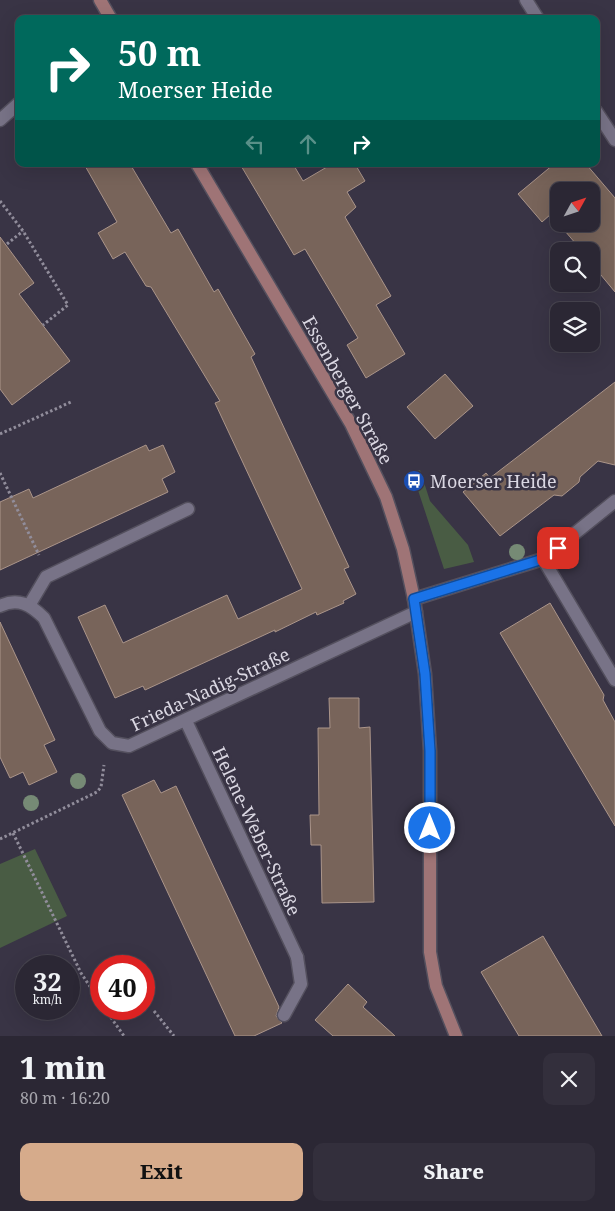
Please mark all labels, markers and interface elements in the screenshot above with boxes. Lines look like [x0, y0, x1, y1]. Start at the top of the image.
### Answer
text: 50 m [118, 29, 201, 76]
icon: right [35, 35, 100, 100]
text: Moerser Heide [118, 74, 273, 104]
icon: left [241, 130, 269, 158]
icon: ahead [294, 130, 322, 158]
icon: right [347, 130, 375, 158]
north arrow [550, 182, 600, 232]
map controls [550, 182, 600, 352]
button: search [550, 242, 600, 292]
button: layers [550, 302, 600, 352]
street label: Essenberger Straße [297, 312, 399, 468]
bus stop icon: Moerser Heide [402, 469, 426, 493]
place label: Moerser Heide [430, 469, 557, 493]
pin [537, 527, 579, 569]
icon: arrive [544, 534, 572, 562]
street label: Frieda-Nadig-Straße [127, 642, 293, 736]
street label: Helene-Weber-Straße [207, 743, 307, 919]
position arrow [403, 801, 455, 853]
speed limit sign: 40 [90, 955, 155, 1020]
text: 32 [33, 964, 62, 998]
text: km/h [33, 991, 62, 1008]
text: 1 min [20, 1047, 106, 1088]
button: close [543, 1053, 595, 1105]
text: 80 m · 16:20 [20, 1087, 110, 1109]
button: Exit [20, 1143, 303, 1201]
button: Share [313, 1143, 595, 1201]

